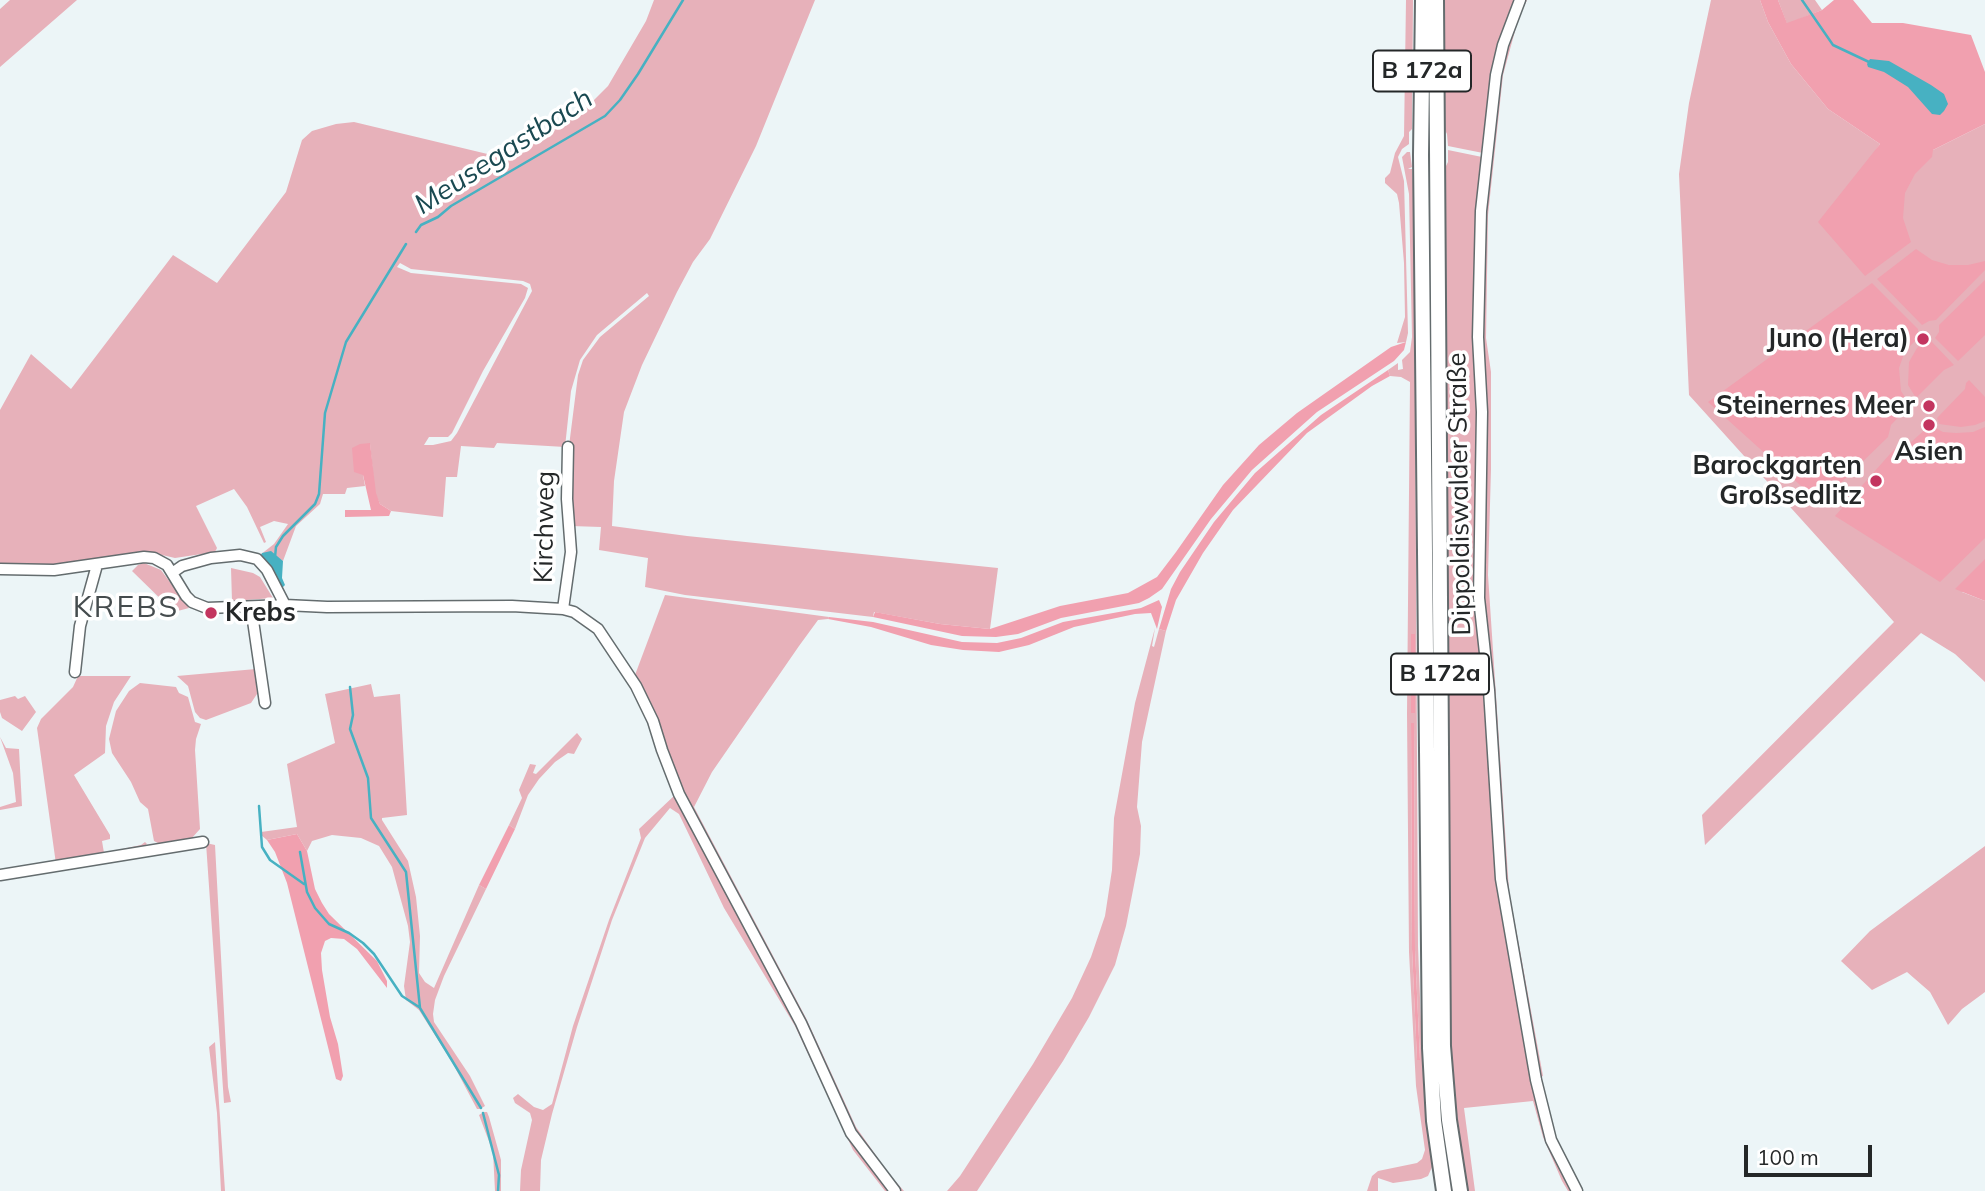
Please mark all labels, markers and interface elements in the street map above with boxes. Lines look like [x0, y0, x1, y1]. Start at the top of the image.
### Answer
road number: B 172a [1373, 50, 1471, 92]
water label: Meusegastbach [409, 82, 599, 222]
place label: Juno (Hera) [1767, 323, 1909, 355]
marker: Juno (Hera) [1915, 331, 1931, 347]
street label: Dippoldiswalder Straße [1442, 352, 1478, 636]
place label: Steinernes Meer [1716, 390, 1915, 422]
marker: Steinernes Meer [1921, 398, 1937, 414]
marker: Asien [1921, 417, 1937, 433]
place label: Asien [1894, 436, 1964, 468]
place label: Barockgarten Großsedlitz [1692, 450, 1862, 512]
street label: Kirchweg [528, 471, 562, 583]
marker: Barockgarten Großsedlitz [1868, 473, 1884, 489]
district label: KREBS [73, 590, 179, 626]
place label: Krebs [225, 597, 296, 629]
marker: Krebs [203, 605, 219, 621]
road number: B 172a [1391, 654, 1489, 694]
scale bar [1747, 1132, 1875, 1176]
text: 100 m [1757, 1144, 1819, 1170]

